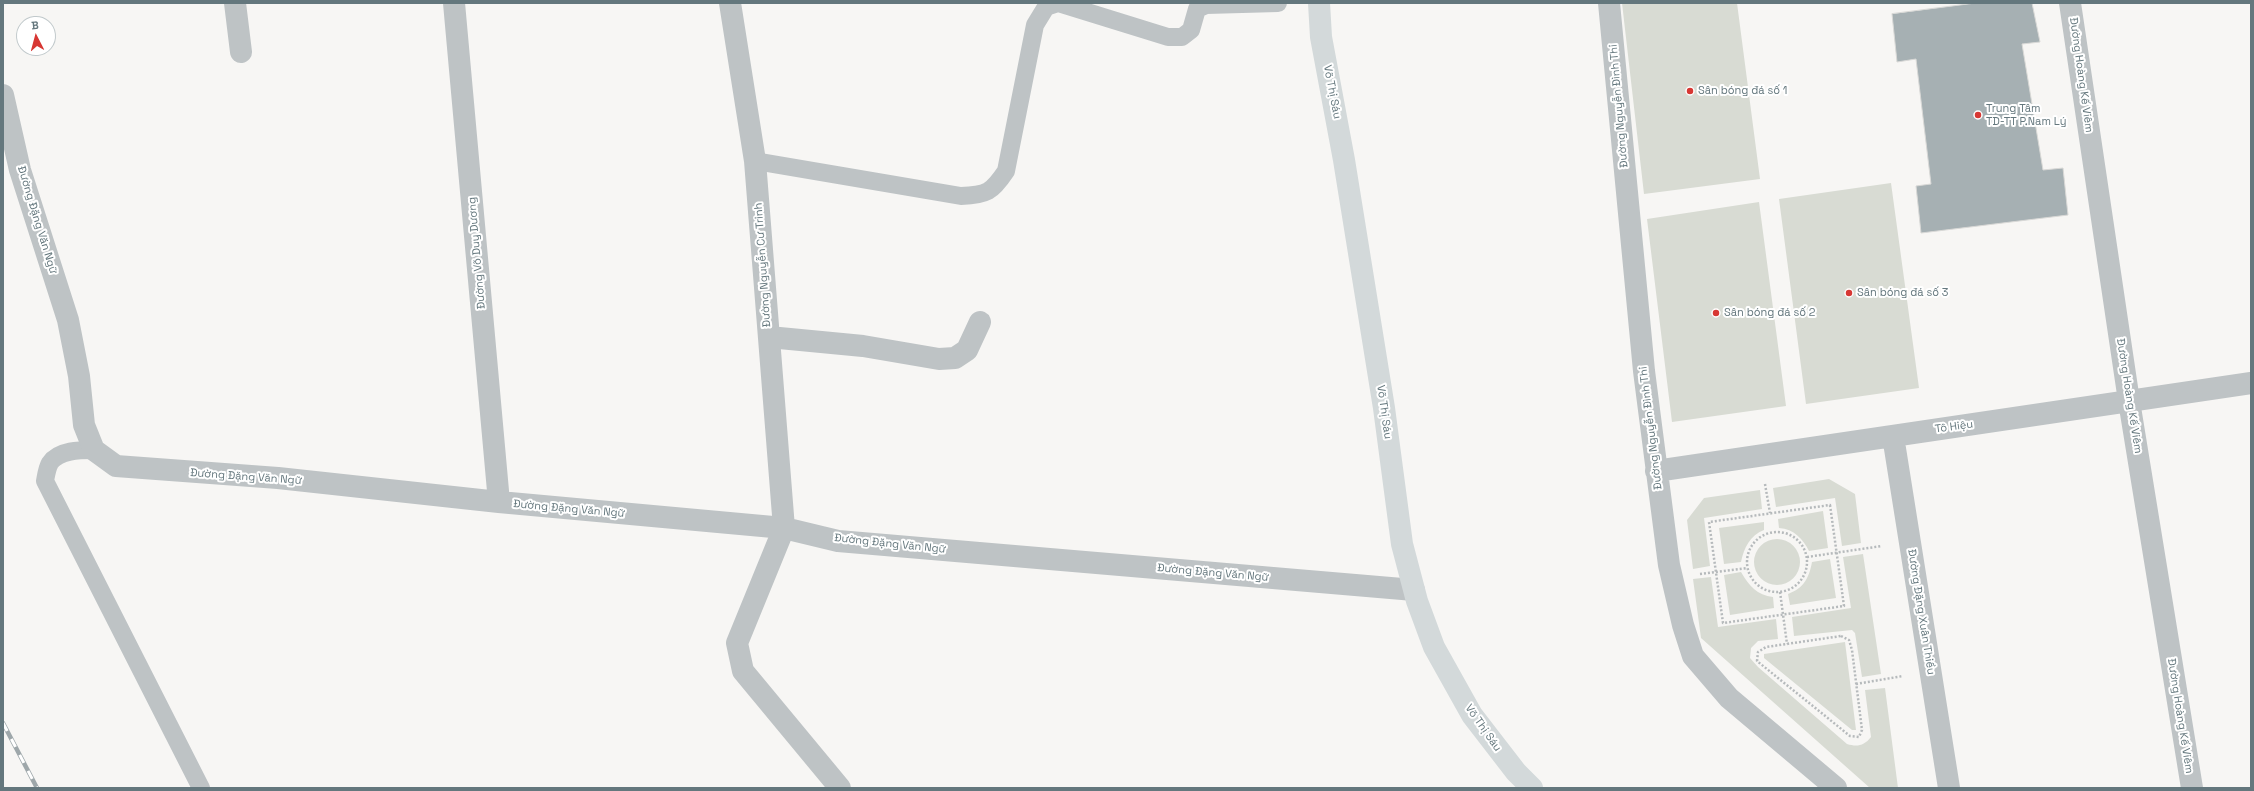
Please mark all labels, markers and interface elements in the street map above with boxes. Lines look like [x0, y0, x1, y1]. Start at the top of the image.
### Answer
north arrow [16, 16, 56, 56]
street label: Đường Hoàng Kế Viêm [2066, 17, 2096, 133]
text: B [30, 18, 39, 32]
street label: Đường Nguyễn Đình Thi [1607, 44, 1631, 168]
street label: Võ Thị Sáu [1320, 64, 1344, 120]
place label: Sân bóng đá số 1 [1698, 84, 1787, 98]
marker: Sân bóng đá số 1 [1685, 86, 1695, 96]
place label: Trung Tâm TD-TT P.Nam Lý [1986, 102, 2066, 128]
marker: Trung Tâm TD-TT P.Nam Lý [1973, 110, 1983, 120]
street label: Đường Đặng Văn Ngữ [14, 164, 60, 276]
street label: Đường Võ Duy Dương [466, 196, 488, 310]
street label: Đường Nguyễn Cư Trinh [752, 202, 774, 328]
place label: Sân bóng đá số 3 [1857, 286, 1948, 300]
marker: Sân bóng đá số 3 [1844, 288, 1854, 298]
place label: Sân bóng đá số 2 [1724, 306, 1815, 320]
marker: Sân bóng đá số 2 [1711, 308, 1721, 318]
street label: Đường Hoàng Kế Viêm [2113, 338, 2145, 454]
street label: Đường Nguyễn Đình Thi [1637, 366, 1665, 490]
street label: Võ Thị Sáu [1374, 384, 1394, 440]
street label: Tô Hiệu [1934, 418, 1974, 436]
street label: Đường Đặng Văn Ngữ [190, 467, 302, 487]
street label: Đường Đặng Văn Ngữ [513, 498, 625, 520]
street label: Đường Đặng Văn Ngữ [834, 532, 946, 556]
street label: Đường Đặng Xuân Thiều [1905, 548, 1937, 676]
street label: Đường Đặng Văn Ngữ [1157, 562, 1269, 584]
street label: Đường Hoàng Kế Viêm [2164, 658, 2196, 774]
street label: Võ Thị Sáu [1462, 702, 1504, 754]

